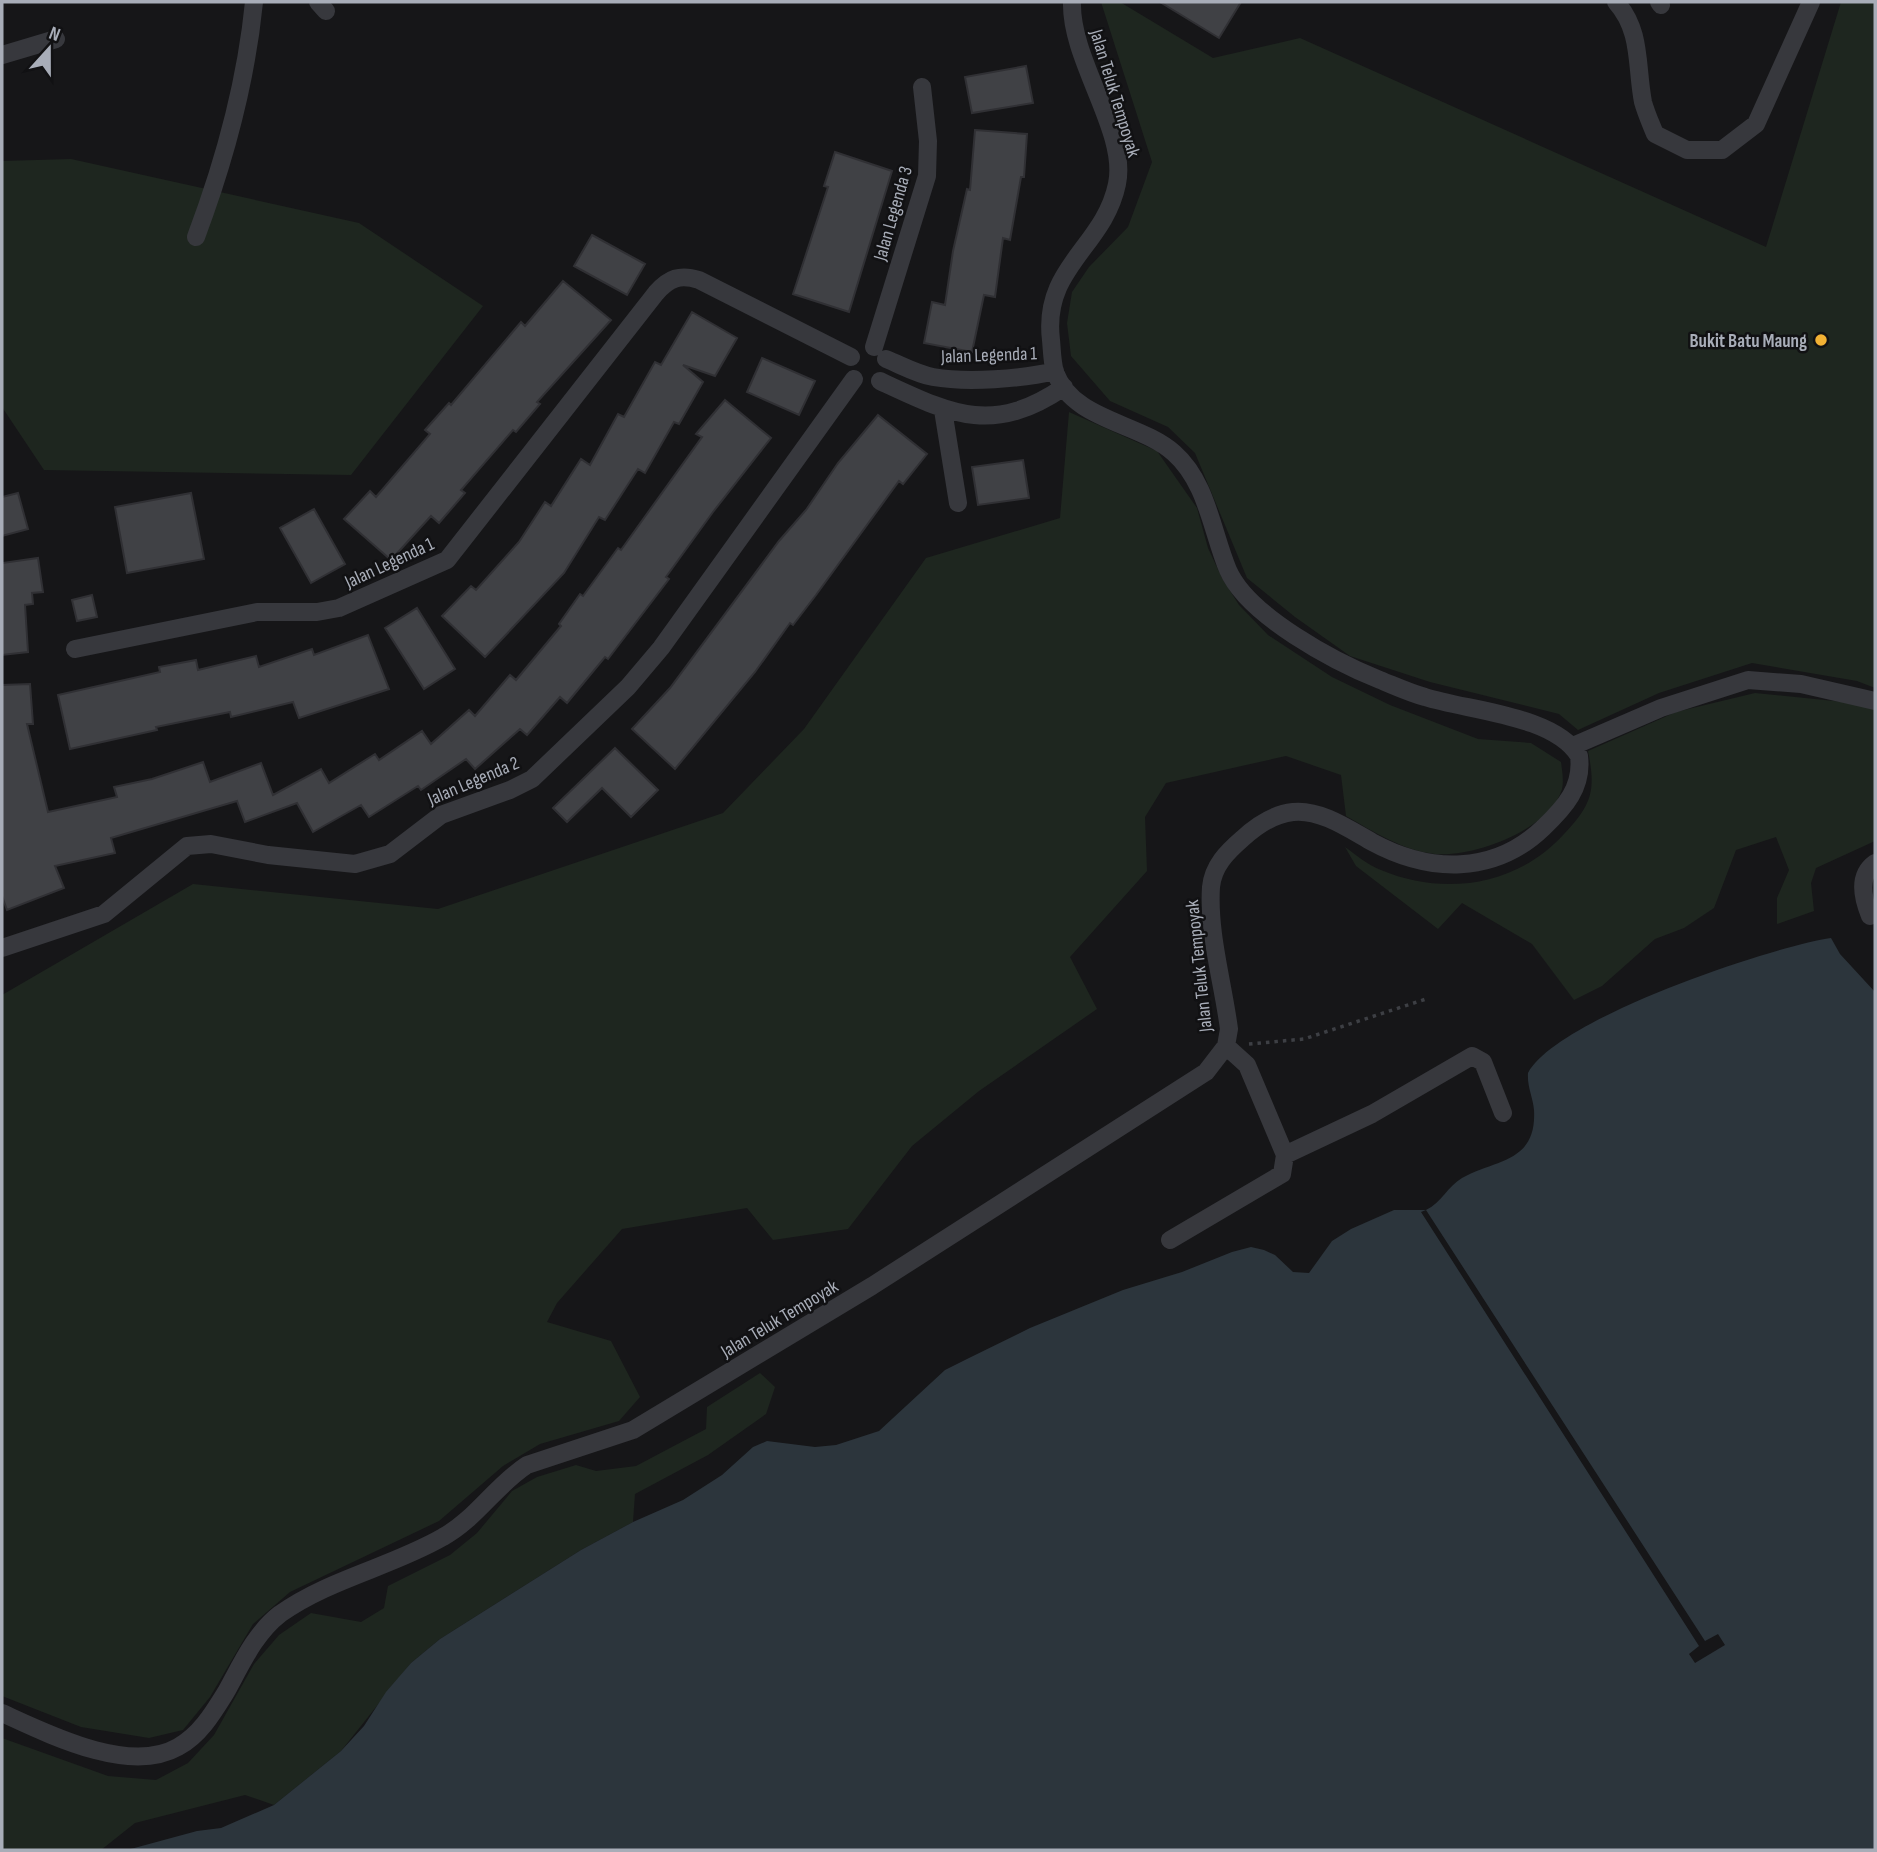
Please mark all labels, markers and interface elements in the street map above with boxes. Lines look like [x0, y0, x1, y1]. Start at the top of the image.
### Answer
north arrow [14, 14, 84, 84]
text: N [46, 22, 63, 47]
street label: Jalan Teluk Tempoyak [1084, 26, 1145, 161]
street label: Jalan Legenda 3 [869, 164, 918, 264]
place label: Bukit Batu Maung [1690, 330, 1807, 353]
marker: Bukit Batu Maung [1813, 332, 1829, 348]
street label: Jalan Legenda 1 [940, 342, 1038, 369]
street label: Jalan Legenda 1 [340, 533, 438, 594]
street label: Jalan Legenda 2 [424, 752, 523, 811]
street label: Jalan Teluk Tempoyak [1181, 898, 1218, 1034]
street label: Jalan Teluk Tempoyak [716, 1275, 843, 1364]

